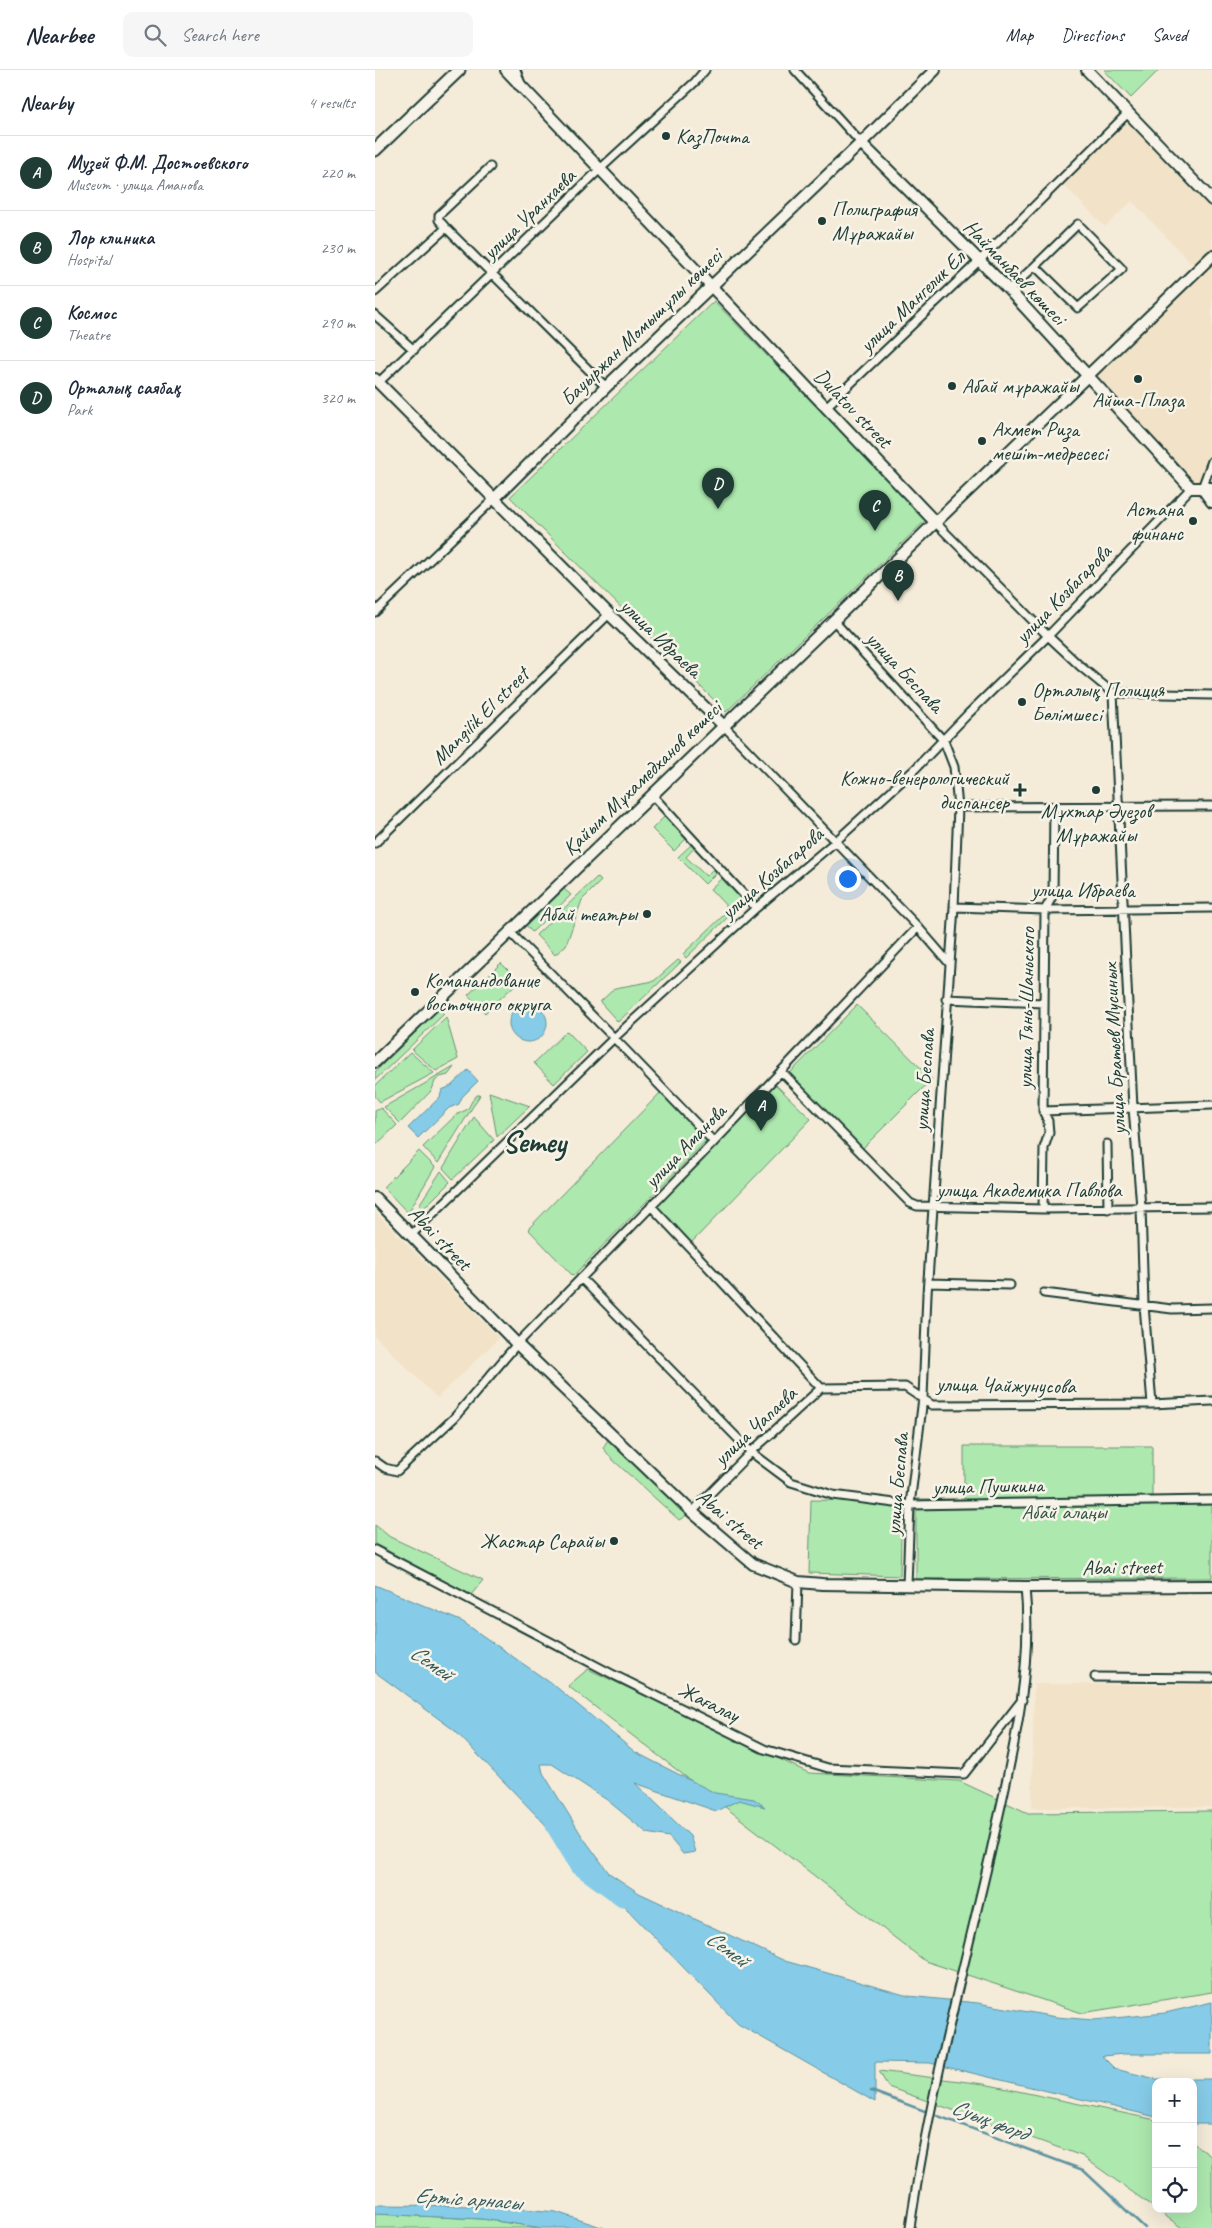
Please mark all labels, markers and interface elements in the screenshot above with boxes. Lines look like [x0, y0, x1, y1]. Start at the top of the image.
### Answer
search box [123, 12, 473, 57]
text: Nearbee [25, 20, 93, 50]
icon: search [141, 21, 169, 49]
text: Search here [181, 23, 259, 47]
text: Map [1006, 24, 1033, 46]
text: Directions [1061, 24, 1124, 46]
text: Saved [1152, 24, 1187, 46]
text: Nearby [20, 90, 73, 116]
text: 4 results [308, 93, 355, 113]
place label: КазПочта [676, 123, 751, 150]
marker: КазПочта [660, 130, 672, 142]
text: Музей Ф.М. Достоевского [67, 151, 247, 175]
street label: улица Уранхаева [476, 162, 582, 266]
text: A [32, 163, 40, 183]
text: 220 m [321, 163, 355, 183]
text: Museum · улица Аманова [67, 175, 203, 195]
place label: Полиграфия Мұражайы [832, 196, 918, 246]
street label: Найманбаев көшесі [958, 214, 1074, 332]
marker: Полиграфия Мұражайы [816, 215, 828, 227]
text: Лор клиника [67, 226, 154, 250]
text: B [32, 238, 40, 258]
text: 230 m [321, 238, 355, 258]
street label: Бауыржан Момышұлы көшесі [554, 241, 730, 411]
street label: улица Мангелик Ел [852, 243, 971, 359]
text: Hospital [67, 250, 111, 270]
text: Космос [67, 301, 117, 325]
text: C [32, 313, 40, 333]
text: 290 m [321, 313, 355, 333]
text: Theatre [67, 325, 110, 345]
street label: Dulatov street [809, 363, 899, 455]
place label: Абай мұражайы [962, 373, 1080, 399]
marker: Айша-Плаза [1132, 373, 1144, 385]
text: Орталық саябақ [67, 376, 181, 400]
marker: Абай мұражайы [946, 380, 958, 392]
place label: Айша-Плаза [1092, 387, 1185, 413]
text: D [31, 388, 41, 408]
text: 320 m [321, 388, 355, 408]
text: Park [67, 400, 92, 420]
place label: Ахмет Риза мешіт-медресесі [992, 416, 1110, 466]
marker: Ахмет Риза мешіт-медресесі [976, 435, 988, 447]
pin: D [702, 468, 734, 509]
pin: C [859, 490, 891, 531]
place label: Астана финанс [1126, 496, 1185, 546]
marker: Астана финанс [1187, 515, 1199, 527]
street label: улица Козбагарова [1008, 538, 1118, 650]
pin: B [882, 560, 914, 601]
street label: улица Ибраева [613, 591, 709, 685]
street label: улица Беспава [859, 624, 951, 720]
street label: Mangilik El street [426, 660, 536, 770]
place label: Орталық Полиция Бөлімшесі [1032, 677, 1165, 727]
street label: Қайым Мұхамедханов көшесі [557, 693, 729, 861]
marker: Орталық Полиция Бөлімшесі [1016, 696, 1028, 708]
place label: Кожно-венерологический диспансер [840, 765, 1011, 815]
marker: Кожно-венерологический диспансер [1013, 783, 1027, 797]
marker: Мұхтар Әуезов Мұражайы [1090, 784, 1102, 796]
place label: Мұхтар Әуезов Мұражайы [1041, 798, 1155, 848]
street label: улица Козбагарова [714, 820, 830, 926]
your location [835, 866, 861, 892]
street label: улица Ибраева [1029, 877, 1137, 903]
place label: Абай театры [539, 901, 639, 927]
marker: Абай театры [641, 908, 653, 920]
street label: улица Тянь-Шаньского [1012, 925, 1040, 1091]
street label: улица Братьев Мусиных [1096, 961, 1132, 1138]
place label: Команандование восточного округа [425, 967, 552, 1017]
marker: Команандование восточного округа [409, 986, 421, 998]
street label: улица Беспава [907, 1026, 941, 1134]
pin: A [745, 1090, 777, 1131]
street label: улица Аманова [637, 1097, 733, 1195]
district label: Semey [502, 1122, 568, 1162]
street label: улица Академика Павлова [935, 1177, 1123, 1203]
street label: Abai street [403, 1200, 479, 1277]
street label: улица Чайжунусова [934, 1371, 1078, 1399]
street label: улица Чапаева [707, 1380, 803, 1472]
street label: улица Беспава [879, 1430, 915, 1538]
street label: улица Пушкина [930, 1472, 1046, 1500]
street label: Abai street [691, 1483, 771, 1556]
park label: Абай алаңы [1021, 1499, 1108, 1525]
place label: Жастар Сарайы [480, 1528, 606, 1554]
marker: Жастар Сарайы [608, 1535, 620, 1547]
street label: Abai street [1082, 1553, 1164, 1581]
water label: Семей [405, 1638, 462, 1690]
street label: Жағалау [674, 1676, 745, 1729]
water label: Семей [701, 1924, 758, 1976]
map controls [1152, 2078, 1197, 2213]
button: + [1152, 2078, 1197, 2123]
water label: Суық форд [948, 2093, 1036, 2149]
button: − [1152, 2123, 1197, 2168]
button: locate [1152, 2168, 1197, 2213]
water label: Ертіс арнасы [414, 2181, 525, 2217]

